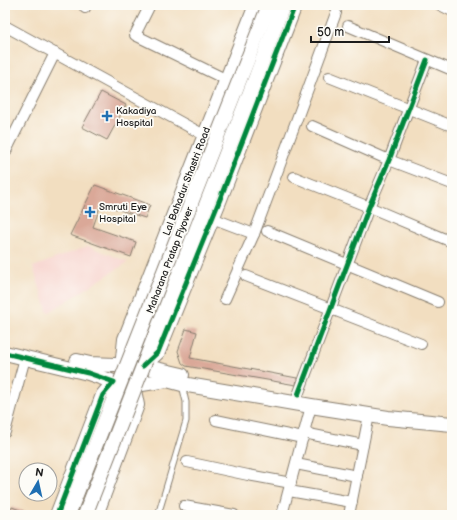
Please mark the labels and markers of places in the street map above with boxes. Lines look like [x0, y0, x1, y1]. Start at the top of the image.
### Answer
place label: Kakadiya Hospital [116, 105, 157, 129]
marker: Kakadiya Hospital [101, 110, 113, 122]
place label: Smruti Eye Hospital [99, 201, 147, 225]
marker: Smruti Eye Hospital [84, 206, 96, 218]

